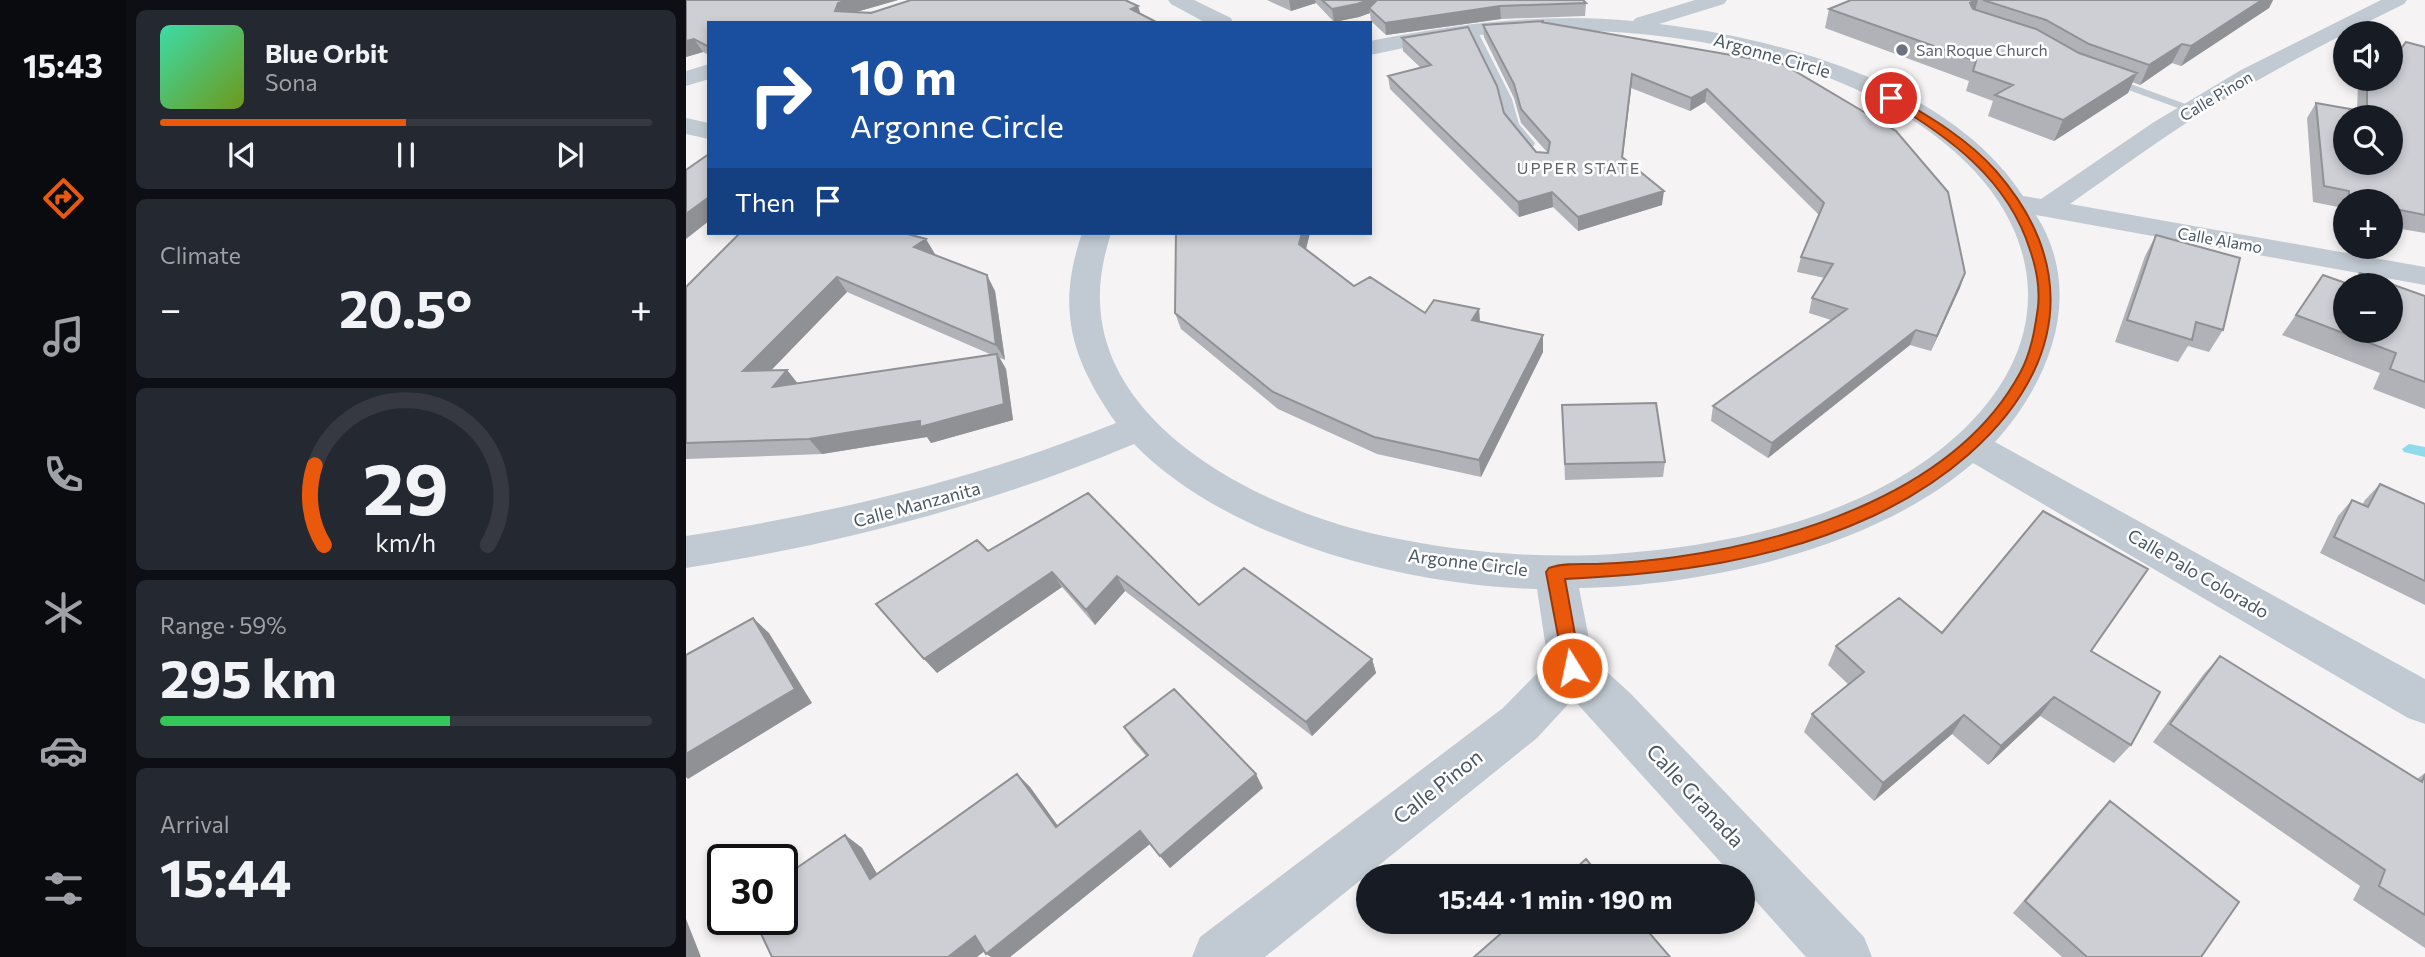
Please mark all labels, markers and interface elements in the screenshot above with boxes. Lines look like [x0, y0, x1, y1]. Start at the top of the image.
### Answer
map controls [2333, 21, 2403, 343]
button: sound [2333, 21, 2403, 91]
street label: Argonne Circle [1711, 28, 1833, 82]
text: Blue Orbit [265, 37, 388, 68]
place label: San Roque Church [1916, 40, 2048, 59]
marker: San Roque Church [1894, 42, 1910, 58]
text: 15:43 [23, 45, 103, 85]
text: 10 m [850, 45, 957, 105]
icon: right [735, 49, 826, 140]
street label: Calle Pinon [2176, 67, 2255, 125]
text: Sona [265, 68, 317, 96]
pin [1861, 68, 1921, 128]
icon: arrive [1872, 79, 1910, 117]
text: Argonne Circle [850, 105, 1064, 145]
button: search [2333, 105, 2403, 175]
icon: previous [223, 136, 261, 174]
icon: pause [387, 136, 425, 174]
icon: next [551, 136, 589, 174]
district label: UPPER STATE [1517, 158, 1641, 177]
icon: directions [39, 174, 88, 223]
icon: arrive [809, 182, 847, 220]
text: Then [735, 186, 795, 217]
button: + [2333, 189, 2403, 259]
street label: Calle Alamo [2176, 223, 2264, 256]
text: Climate [160, 241, 241, 269]
button: − [2333, 273, 2403, 343]
text: 20.5° [339, 275, 472, 339]
text: − [160, 284, 182, 331]
text: + [630, 284, 652, 331]
icon: music [39, 312, 88, 361]
text: 29 [363, 441, 449, 530]
icon: phone [39, 450, 88, 499]
street label: Calle Manzanita [851, 476, 983, 532]
street label: Calle Palo Colorado [2124, 524, 2273, 622]
text: km/h [376, 526, 436, 556]
street label: Argonne Circle [1407, 544, 1529, 580]
icon: climate [39, 588, 88, 637]
text: Range · 59% [160, 611, 287, 639]
position arrow [1535, 631, 1609, 705]
text: 295 km [160, 645, 337, 709]
icon: car [39, 726, 88, 775]
street label: Calle Granada [1642, 738, 1750, 852]
street label: Calle Pinon [1387, 743, 1487, 828]
text: Arrival [160, 810, 230, 838]
text: 15:44 [160, 844, 291, 908]
speed limit sign: 30 [707, 844, 798, 935]
icon: filters [39, 864, 88, 913]
text: 15:44 · 1 min · 190 m [1439, 883, 1672, 914]

